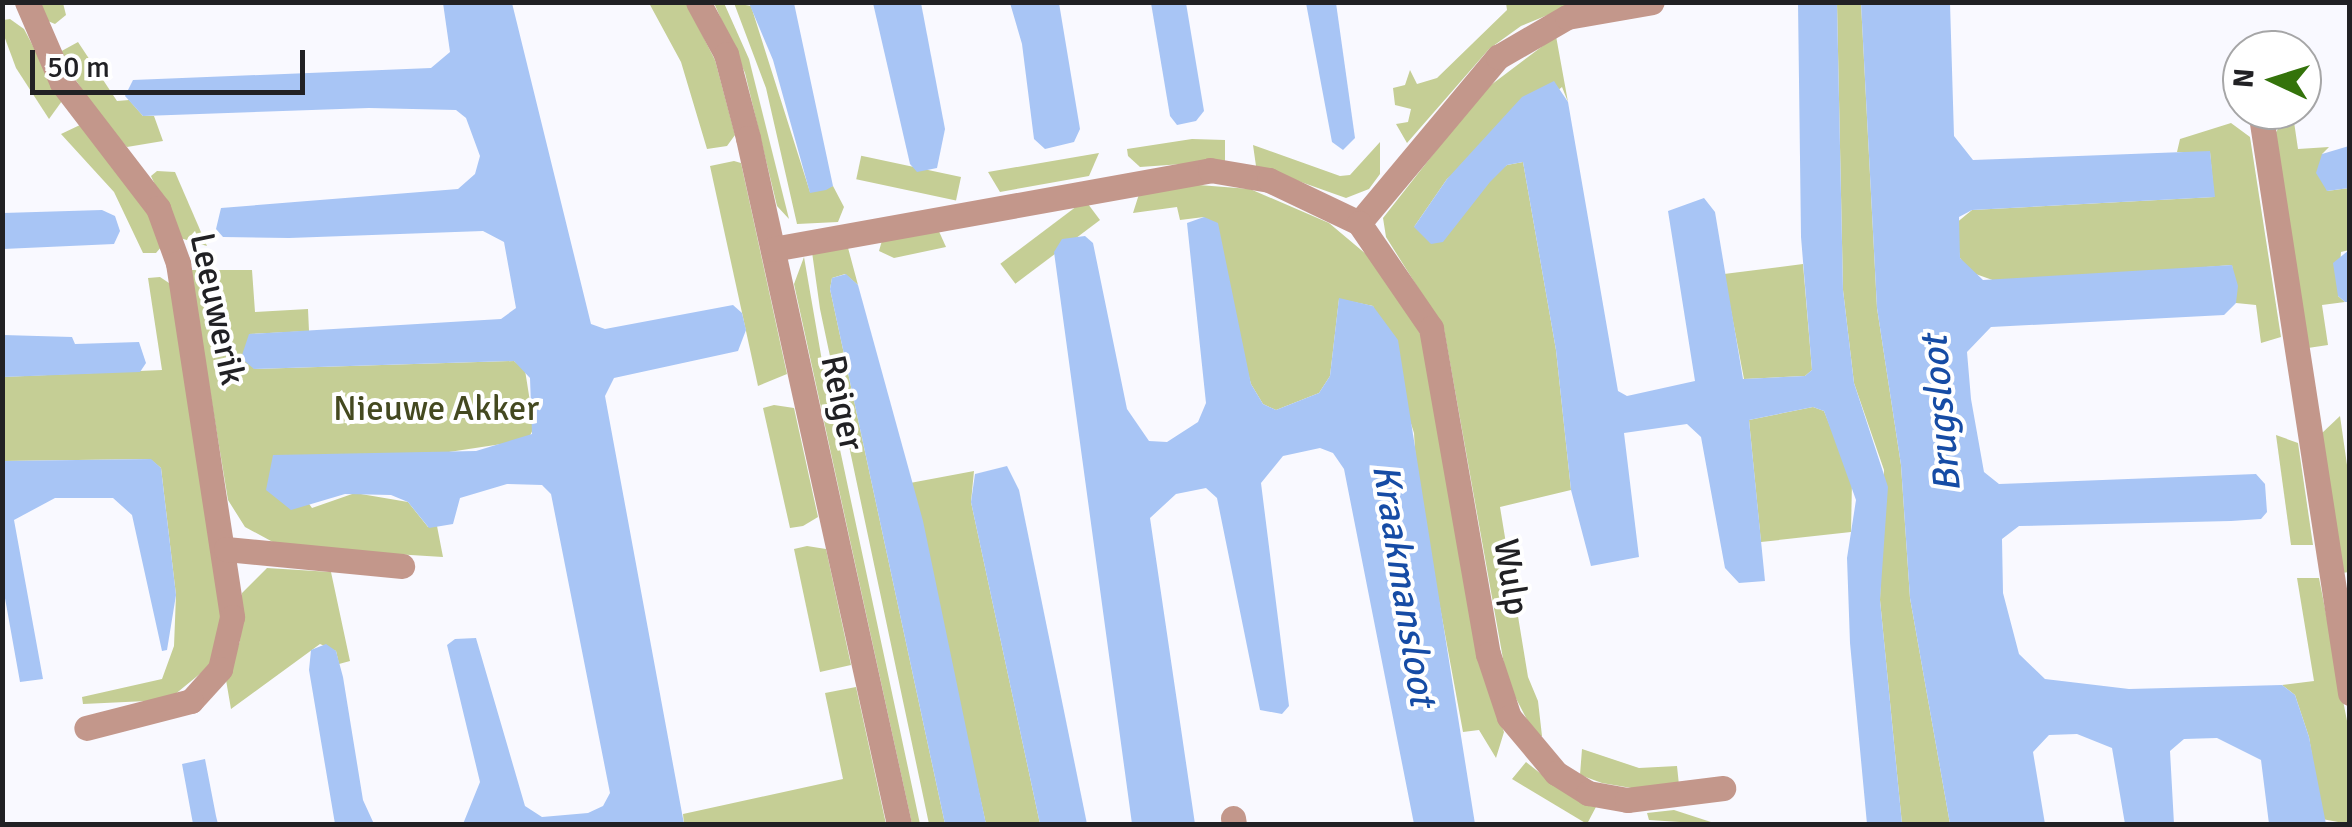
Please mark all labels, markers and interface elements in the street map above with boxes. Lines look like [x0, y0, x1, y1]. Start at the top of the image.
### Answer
scale bar [35, 30, 310, 92]
north arrow [2222, 30, 2322, 130]
text: 50 m [47, 49, 110, 86]
text: N [2226, 67, 2262, 89]
street label: Leeuwerik [180, 229, 254, 389]
water label: Brugsloot [1911, 334, 1971, 494]
street label: Reiger [811, 351, 873, 455]
park label: Nieuwe Akker [333, 388, 539, 430]
water label: Kraakmansloot [1362, 461, 1446, 709]
street label: Wulp [1484, 536, 1538, 618]

